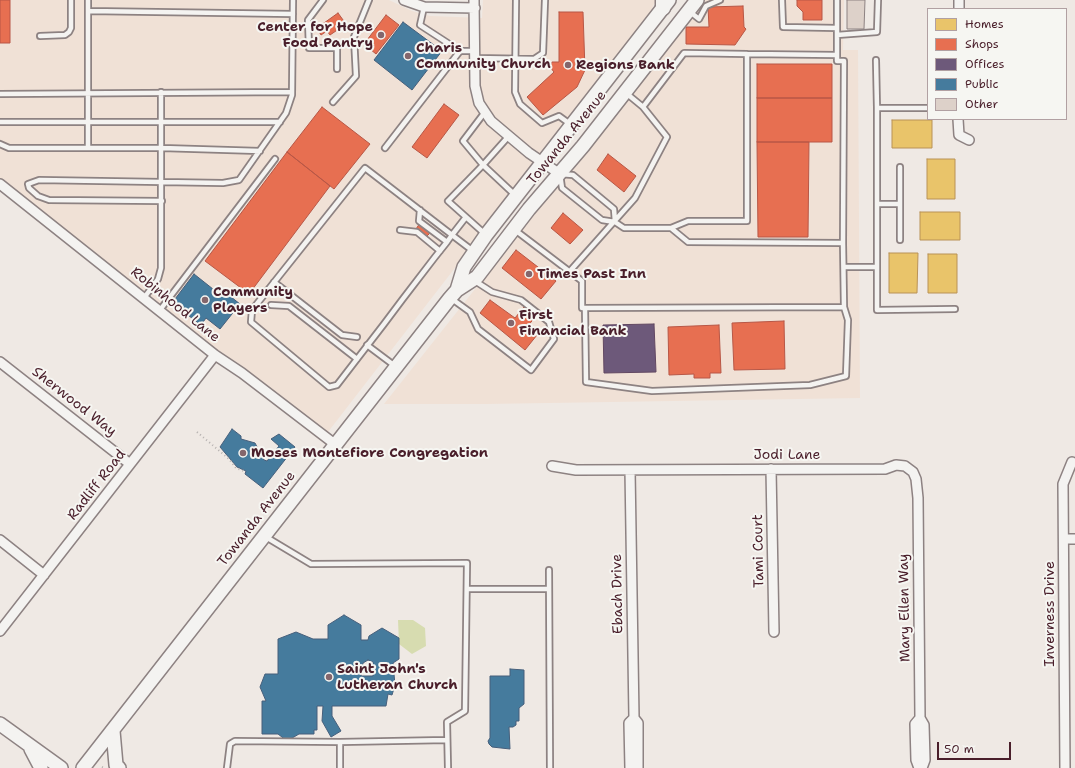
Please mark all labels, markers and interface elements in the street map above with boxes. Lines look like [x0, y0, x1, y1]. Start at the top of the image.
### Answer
legend [927, 8, 1067, 120]
text: Homes [965, 16, 1004, 32]
place label: Center for Hope Food Pantry [257, 19, 373, 52]
marker: Center for Hope Food Pantry [376, 30, 386, 40]
text: Shops [965, 36, 999, 52]
place label: Charis Community Church [416, 40, 551, 72]
marker: Charis Community Church [403, 51, 413, 61]
text: Offices [965, 56, 1005, 72]
place label: Regions Bank [576, 57, 675, 73]
marker: Regions Bank [563, 60, 573, 70]
text: Public [965, 76, 999, 92]
street label: Towanda Avenue [524, 88, 610, 188]
text: Other [965, 96, 998, 112]
street label: Robinhood Lane [127, 264, 223, 346]
place label: Times Past Inn [537, 266, 646, 282]
marker: Times Past Inn [524, 269, 534, 279]
place label: Community Players [213, 284, 293, 316]
marker: Community Players [200, 295, 210, 305]
place label: First Financial Bank [519, 307, 627, 340]
marker: First Financial Bank [506, 318, 516, 328]
street label: Sherwood Way [28, 364, 120, 440]
place label: Moses Montefiore Congregation [251, 445, 488, 461]
street label: Radliff Road [64, 446, 130, 524]
street label: Jodi Lane [754, 447, 820, 463]
marker: Moses Montefiore Congregation [238, 448, 248, 458]
street label: Towanda Avenue [215, 468, 299, 570]
street label: Tami Court [750, 514, 768, 588]
street label: Ebach Drive [609, 554, 627, 634]
street label: Mary Ellen Way [896, 554, 914, 662]
street label: Inverness Drive [1042, 561, 1058, 667]
place label: Saint John's Lutheran Church [337, 661, 458, 694]
marker: Saint John's Lutheran Church [324, 672, 334, 682]
scale bar [939, 734, 1013, 760]
text: 50 m [944, 741, 974, 757]

